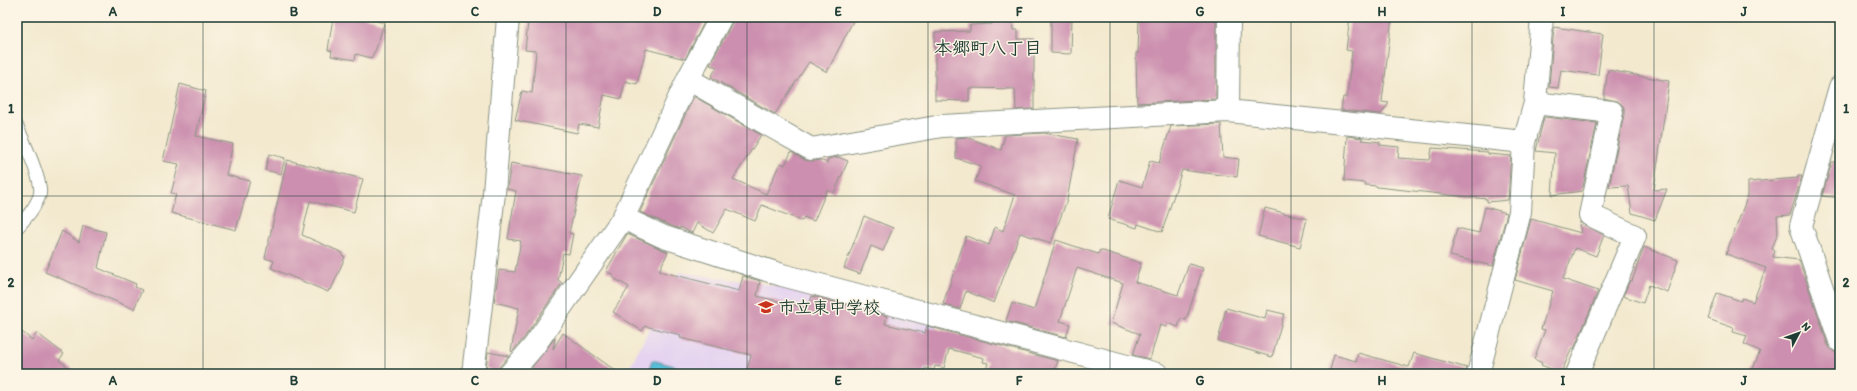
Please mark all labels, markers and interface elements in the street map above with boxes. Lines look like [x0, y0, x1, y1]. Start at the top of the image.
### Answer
text: A [108, 4, 118, 19]
text: B [290, 4, 299, 19]
text: C [471, 4, 480, 19]
text: D [653, 4, 662, 19]
text: E [834, 4, 842, 19]
text: F [1016, 4, 1023, 19]
text: G [1196, 4, 1205, 19]
text: H [1378, 4, 1387, 19]
text: I [1561, 4, 1566, 19]
text: J [1740, 4, 1748, 19]
district label: 本郷町八丁目 [934, 37, 1042, 59]
text: 1 [8, 101, 14, 116]
text: 1 [1843, 101, 1849, 116]
text: 2 [8, 275, 15, 290]
text: 2 [1843, 275, 1850, 290]
place label: 市立東中学校 [778, 297, 880, 317]
school or university icon: 市立東中学校 [757, 298, 775, 316]
north arrow [1779, 313, 1819, 353]
text: N [1799, 320, 1814, 334]
text: A [108, 373, 118, 388]
text: B [290, 373, 299, 388]
text: C [471, 373, 480, 388]
text: D [653, 373, 662, 388]
text: E [834, 373, 842, 388]
text: F [1016, 373, 1023, 388]
text: G [1196, 373, 1205, 388]
text: H [1378, 373, 1387, 388]
text: I [1561, 373, 1566, 388]
text: J [1740, 373, 1748, 388]

